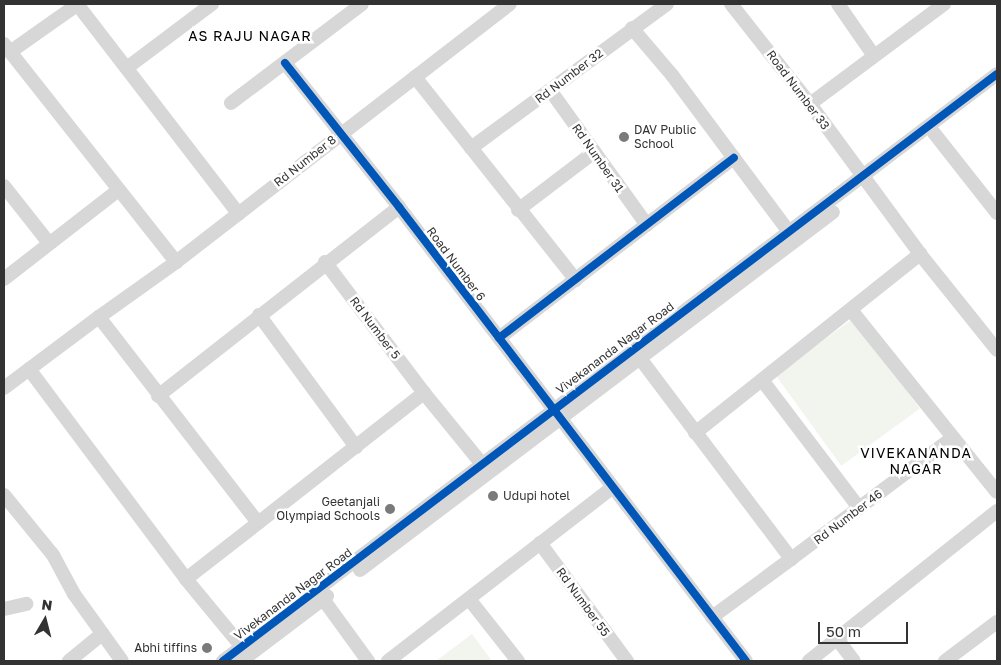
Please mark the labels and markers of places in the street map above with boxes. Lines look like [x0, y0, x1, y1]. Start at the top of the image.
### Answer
place label: DAV Public School [634, 123, 696, 151]
marker: DAV Public School [618, 131, 630, 143]
place label: Udupi hotel [503, 489, 570, 503]
marker: Udupi hotel [487, 490, 499, 502]
place label: Geetanjali Olympiad Schools [276, 495, 380, 523]
marker: Geetanjali Olympiad Schools [384, 503, 396, 515]
place label: Abhi tiffins [134, 641, 197, 655]
marker: Abhi tiffins [201, 642, 213, 654]

